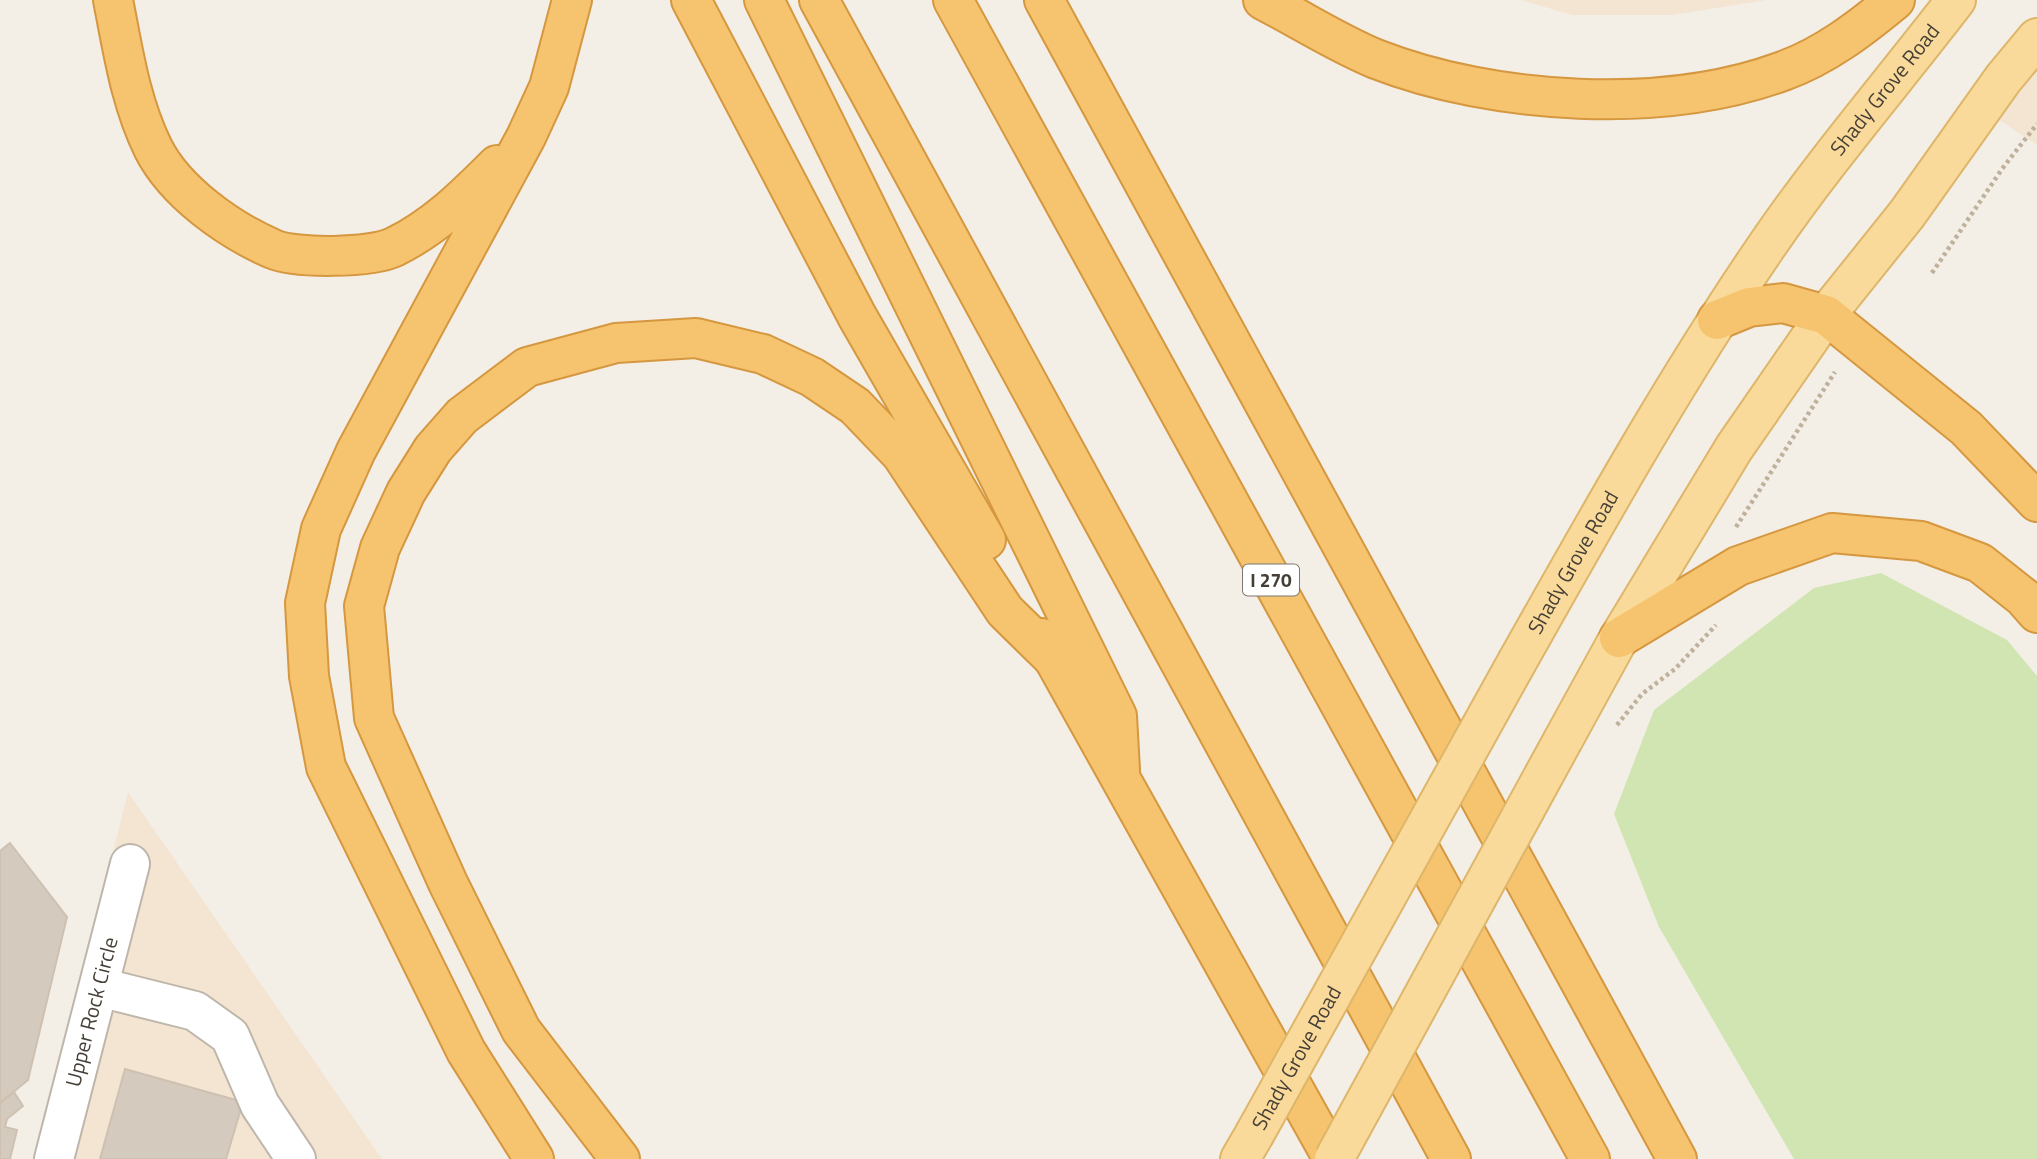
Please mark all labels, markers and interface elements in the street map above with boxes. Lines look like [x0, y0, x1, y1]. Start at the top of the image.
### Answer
street label: Shady Grove Road [1822, 16, 1947, 162]
street label: Shady Grove Road [1519, 484, 1626, 640]
road number: I 270 [1243, 565, 1299, 596]
street label: Upper Rock Circle [56, 933, 126, 1090]
street label: Shady Grove Road [1243, 980, 1349, 1136]

